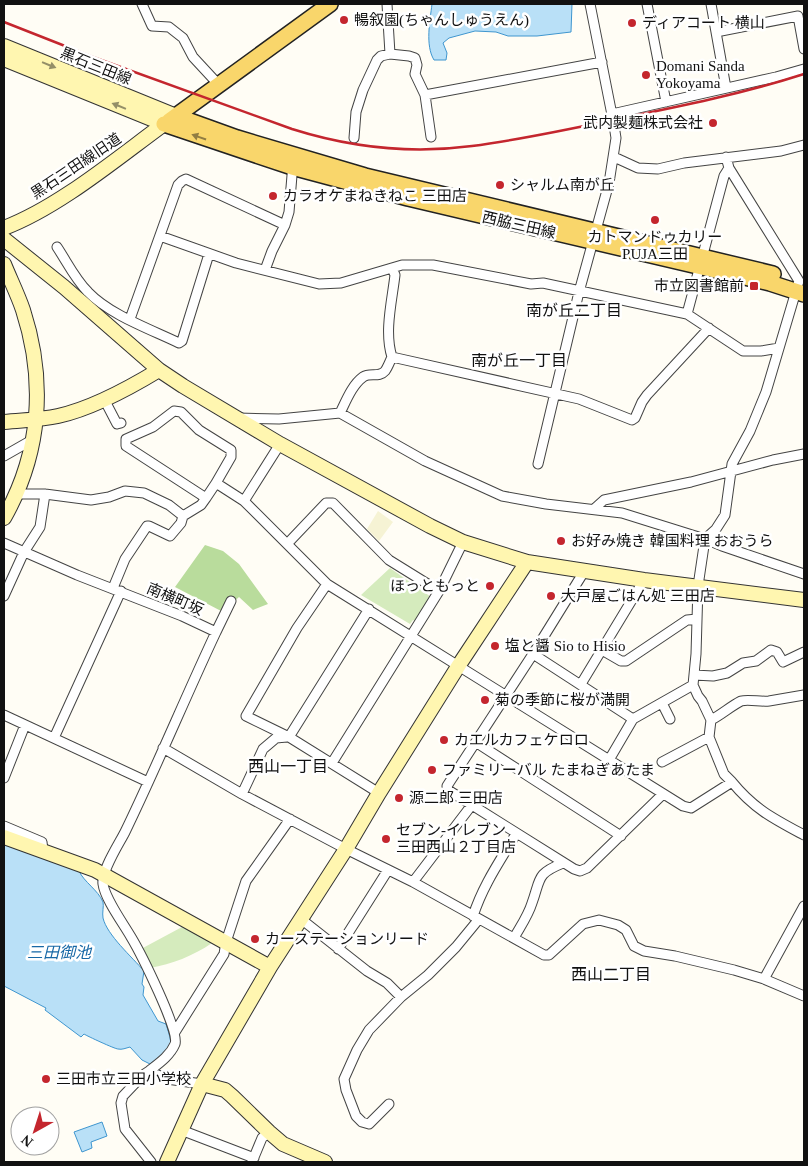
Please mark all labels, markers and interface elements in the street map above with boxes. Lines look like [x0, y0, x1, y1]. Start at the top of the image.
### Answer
place label: 暢叙園(ちゃんしゅうえん) [354, 12, 529, 29]
marker: 暢叙園(ちゃんしゅうえん) [338, 14, 350, 26]
place label: ディアコート 横山 [642, 15, 765, 31]
marker: ディアコート 横山 [626, 17, 638, 29]
street label: 黒石三田線 [58, 45, 134, 87]
place label: Domani Sanda Yokoyama [656, 58, 745, 91]
one-way arrow [42, 61, 56, 69]
marker: Domani Sanda Yokoyama [640, 69, 652, 81]
one-way arrow [111, 102, 126, 110]
place label: 武内製麺株式会社 [583, 115, 703, 131]
marker: 武内製麺株式会社 [707, 117, 719, 129]
street label: 黒石三田線旧道 [28, 130, 124, 202]
one-way arrow [191, 133, 206, 140]
place label: シャルム南が丘 [510, 177, 615, 193]
marker: シャルム南が丘 [494, 179, 506, 191]
place label: カラオケまねきねこ 三田店 [283, 188, 467, 204]
marker: カラオケまねきねこ 三田店 [267, 190, 279, 202]
street label: 西脇三田線 [481, 209, 557, 241]
marker: カトマンドゥカリー PUJA三田 [649, 214, 661, 226]
place label: カトマンドゥカリー PUJA三田 [587, 229, 723, 262]
place label: 市立図書館前 [654, 278, 744, 294]
marker: 市立図書館前 [748, 280, 760, 292]
district label: 南が丘二丁目 [526, 302, 622, 319]
district label: 南が丘一丁目 [471, 352, 567, 369]
place label: お好み焼き 韓国料理 おおうら [571, 532, 774, 549]
marker: お好み焼き 韓国料理 おおうら [555, 535, 567, 547]
place label: ほっともっと [390, 578, 480, 594]
street label: 南横町坂 [144, 580, 206, 618]
marker: ほっともっと [484, 580, 496, 592]
place label: 大戸屋ごはん処 三田店 [561, 588, 715, 604]
marker: 大戸屋ごはん処 三田店 [545, 590, 557, 602]
place label: 塩と醤 Sio to Hisio [505, 637, 625, 654]
marker: 塩と醤 Sio to Hisio [489, 640, 501, 652]
place label: 菊の季節に桜が満開 [495, 692, 630, 708]
marker: 菊の季節に桜が満開 [479, 694, 491, 706]
place label: カエルカフェケロロ [454, 732, 589, 748]
marker: カエルカフェケロロ [438, 734, 450, 746]
district label: 西山一丁目 [248, 758, 328, 775]
place label: ファミリーバル たまねぎあたま [442, 762, 655, 778]
marker: ファミリーバル たまねぎあたま [426, 764, 438, 776]
place label: 源二郎 三田店 [409, 790, 503, 806]
marker: 源二郎 三田店 [393, 792, 405, 804]
place label: セブン-イレブン 三田西山２丁目店 [396, 822, 516, 855]
marker: セブン-イレブン 三田西山２丁目店 [380, 833, 392, 845]
place label: カーステーションリード [265, 931, 429, 947]
marker: カーステーションリード [249, 933, 261, 945]
water label: 三田御池 [27, 944, 93, 961]
district label: 西山二丁目 [571, 966, 651, 983]
place label: 三田市立三田小学校 [56, 1071, 191, 1087]
marker: 三田市立三田小学校 [40, 1073, 52, 1085]
north arrow [10, 1106, 60, 1156]
text: N [18, 1132, 36, 1150]

